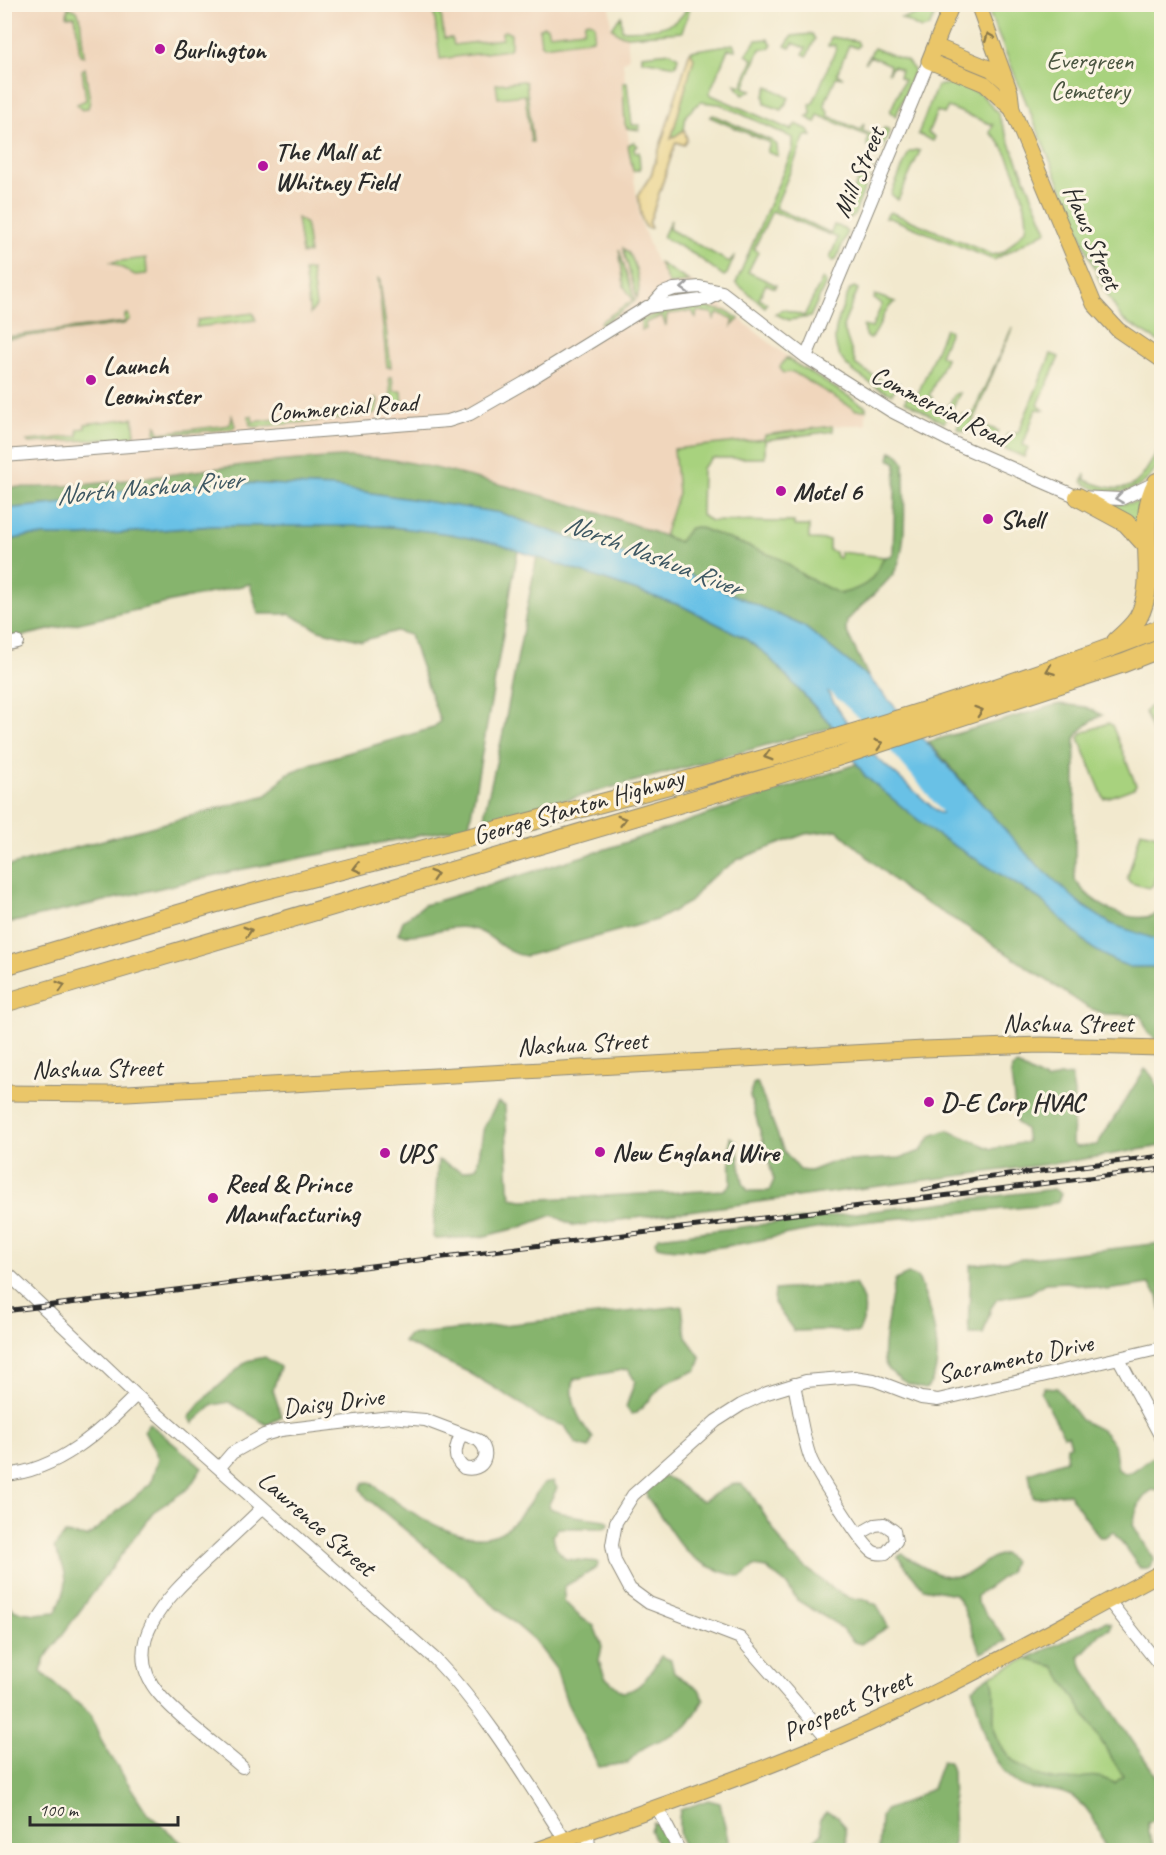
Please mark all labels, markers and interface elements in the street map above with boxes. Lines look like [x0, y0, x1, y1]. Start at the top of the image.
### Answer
one-way arrow [984, 32, 997, 42]
place label: Burlington [172, 33, 268, 66]
marker: Burlington [153, 42, 167, 56]
park label: Evergreen Cemetery [1046, 44, 1134, 107]
street label: Mill Street [825, 120, 893, 222]
place label: The Mall at Whitney Field [275, 135, 402, 198]
marker: The Mall at Whitney Field [256, 159, 270, 173]
street label: Haws Street [1056, 180, 1130, 297]
one-way arrow [681, 282, 690, 295]
place label: Launch Leominster [103, 349, 202, 412]
street label: Commercial Road [866, 358, 1017, 457]
marker: Launch Leominster [84, 373, 98, 387]
street label: Commercial Road [267, 386, 423, 429]
water label: North Nashua River [55, 461, 248, 512]
place label: Motel 6 [793, 475, 864, 508]
marker: Motel 6 [774, 484, 788, 498]
one-way arrow [1115, 492, 1124, 504]
place label: Shell [1000, 503, 1049, 536]
water label: North Nashua River [560, 506, 751, 606]
marker: Shell [981, 512, 995, 526]
one-way arrow [1045, 663, 1056, 676]
one-way arrow [973, 706, 984, 719]
one-way arrow [873, 739, 884, 751]
one-way arrow [763, 749, 774, 761]
street label: George Stanton Highway [469, 760, 689, 852]
one-way arrow [616, 815, 627, 827]
one-way arrow [352, 860, 362, 873]
one-way arrow [429, 870, 439, 882]
one-way arrow [242, 926, 252, 938]
one-way arrow [55, 981, 65, 993]
street label: Nashua Street [1003, 1007, 1136, 1040]
street label: Nashua Street [516, 1023, 650, 1063]
street label: Nashua Street [32, 1051, 165, 1086]
place label: D-E Corp HVAC [941, 1086, 1088, 1119]
marker: D-E Corp HVAC [922, 1095, 936, 1109]
place label: New England Wire [612, 1136, 781, 1169]
place label: UPS [397, 1137, 438, 1170]
marker: New England Wire [593, 1145, 607, 1159]
marker: UPS [378, 1146, 392, 1160]
place label: Reed & Prince Manufacturing [225, 1167, 362, 1230]
marker: Reed & Prince Manufacturing [206, 1191, 220, 1205]
street label: Sacramento Drive [934, 1326, 1097, 1391]
street label: Daisy Drive [281, 1380, 388, 1425]
street label: Lawrence Street [251, 1463, 384, 1585]
street label: Prospect Street [777, 1661, 919, 1749]
scale bar [30, 1789, 178, 1827]
text: 100 m [39, 1799, 80, 1821]

